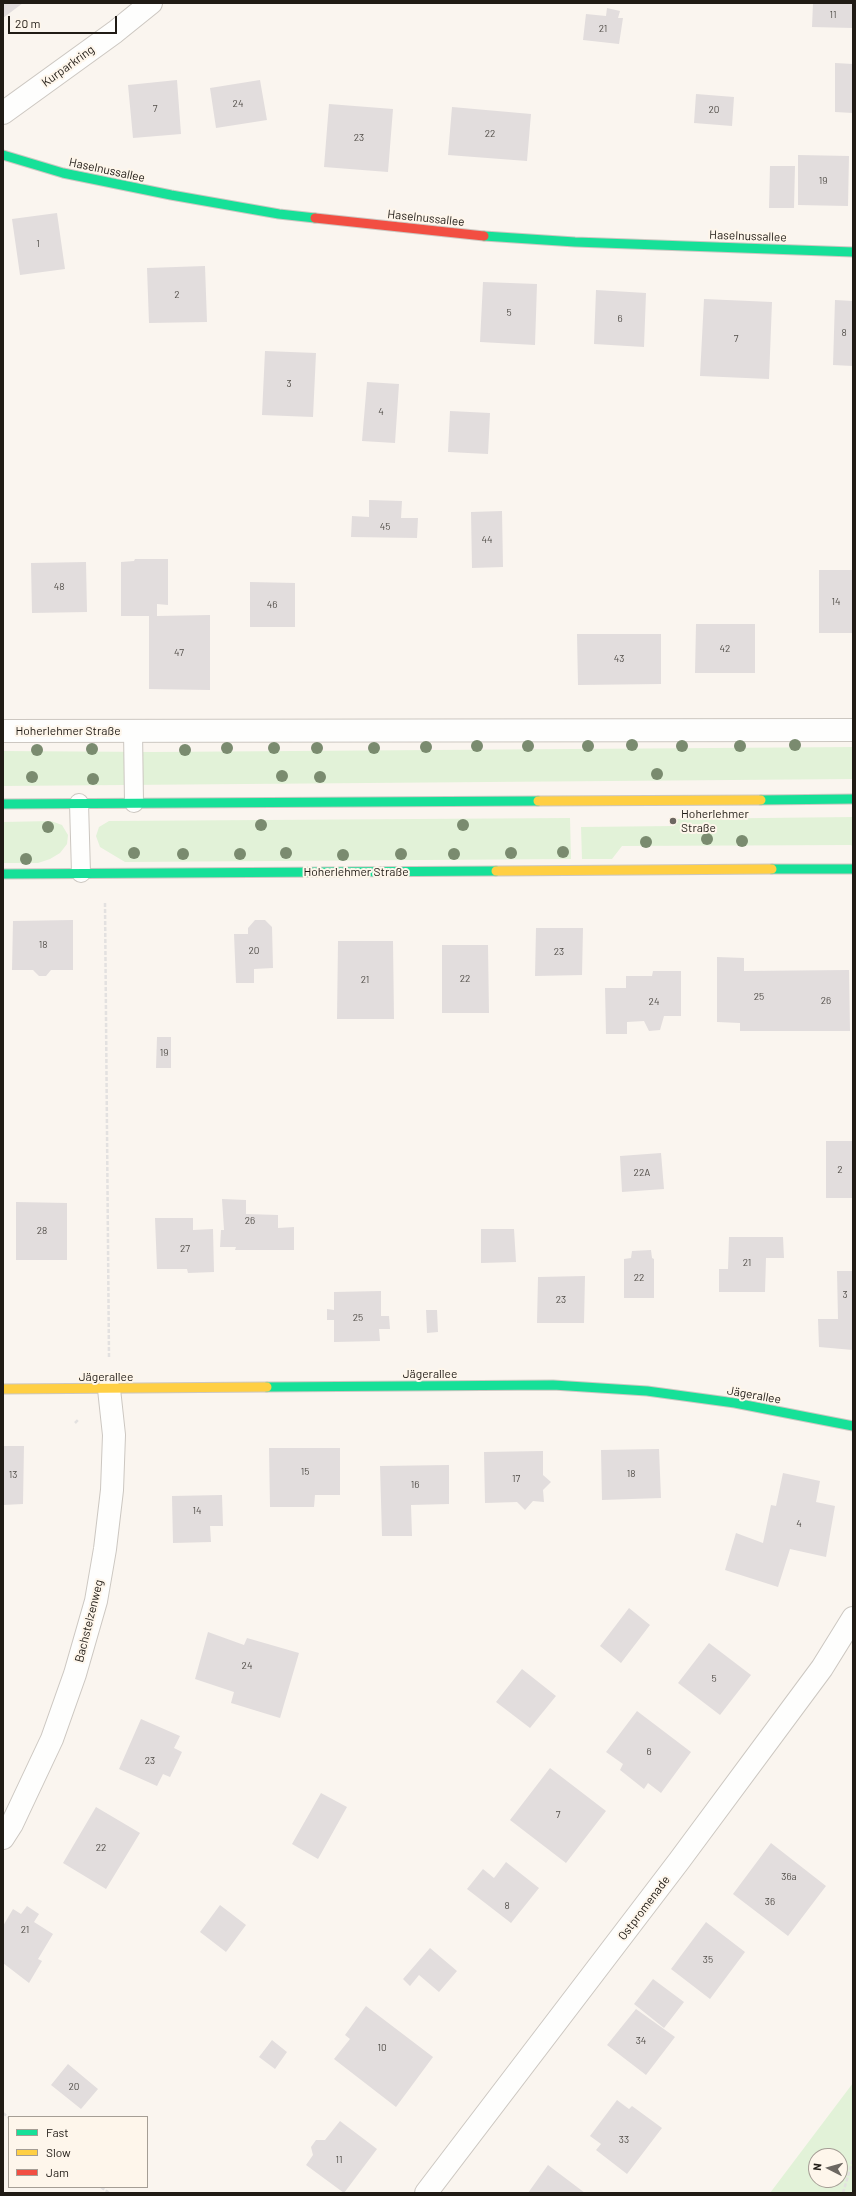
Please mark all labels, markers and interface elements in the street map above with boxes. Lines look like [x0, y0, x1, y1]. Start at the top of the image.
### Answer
scale bar [10, 8, 119, 34]
house number: 11 [829, 9, 837, 21]
text: 20 m [15, 16, 41, 30]
house number: 21 [599, 23, 607, 35]
street label: Kurparkring [39, 42, 97, 90]
house number: 24 [233, 98, 243, 110]
house number: 7 [153, 103, 157, 115]
house number: 20 [708, 104, 720, 116]
house number: 22 [485, 128, 495, 140]
house number: 23 [354, 132, 364, 144]
street label: Haselnussallee [68, 155, 146, 185]
house number: 19 [819, 175, 827, 187]
street label: Haselnussallee [387, 207, 465, 229]
street label: Haselnussallee [709, 227, 787, 245]
house number: 1 [36, 238, 40, 250]
house number: 2 [174, 289, 180, 301]
house number: 5 [506, 307, 512, 319]
house number: 6 [617, 313, 623, 325]
house number: 8 [841, 327, 847, 339]
house number: 7 [734, 333, 738, 345]
house number: 3 [286, 378, 292, 390]
house number: 4 [378, 406, 384, 418]
house number: 45 [380, 521, 390, 533]
house number: 44 [481, 534, 493, 546]
house number: 48 [54, 581, 64, 593]
house number: 14 [831, 596, 841, 608]
house number: 46 [267, 599, 277, 611]
house number: 42 [720, 643, 730, 655]
house number: 47 [174, 647, 184, 659]
house number: 43 [614, 653, 624, 665]
street label: Hoherlehmer Straße [15, 724, 121, 738]
place label: Hoherlehmer Straße [681, 807, 749, 835]
marker: Hoherlehmer Straße [668, 816, 678, 826]
street label: Hoherlehmer Straße [303, 865, 409, 879]
house number: 18 [39, 939, 47, 951]
house number: 20 [248, 945, 260, 957]
house number: 23 [554, 946, 564, 958]
house number: 22 [460, 973, 470, 985]
house number: 21 [361, 974, 369, 986]
house number: 25 [754, 991, 764, 1003]
house number: 26 [821, 995, 831, 1007]
house number: 24 [649, 996, 659, 1008]
house number: 19 [160, 1047, 168, 1059]
house number: 2 [837, 1164, 843, 1176]
house number: 22A [634, 1167, 650, 1179]
house number: 26 [245, 1215, 255, 1227]
house number: 28 [37, 1225, 47, 1237]
house number: 27 [180, 1243, 190, 1255]
house number: 21 [743, 1257, 751, 1269]
house number: 22 [634, 1272, 644, 1284]
house number: 3 [842, 1289, 848, 1301]
house number: 23 [556, 1294, 566, 1306]
house number: 25 [353, 1312, 363, 1324]
street label: Jägerallee [403, 1367, 457, 1381]
street label: Jägerallee [79, 1370, 133, 1384]
street label: Jägerallee [726, 1383, 782, 1407]
house number: 15 [301, 1466, 309, 1478]
house number: 18 [627, 1468, 635, 1480]
house number: 13 [9, 1469, 17, 1481]
house number: 17 [512, 1473, 520, 1485]
house number: 16 [411, 1479, 419, 1491]
house number: 14 [192, 1505, 202, 1517]
house number: 4 [796, 1518, 802, 1530]
street label: Bachstelzenweg [72, 1578, 106, 1664]
house number: 24 [242, 1660, 252, 1672]
house number: 5 [711, 1673, 717, 1685]
house number: 6 [646, 1746, 652, 1758]
house number: 23 [145, 1755, 155, 1767]
house number: 7 [556, 1809, 560, 1821]
house number: 22 [96, 1842, 106, 1854]
house number: 36a [781, 1871, 797, 1883]
street label: Ostpromenade [615, 1873, 673, 1943]
house number: 36 [765, 1896, 775, 1908]
house number: 8 [504, 1900, 510, 1912]
house number: 21 [21, 1924, 29, 1936]
house number: 35 [703, 1954, 713, 1966]
house number: 34 [636, 2035, 646, 2047]
house number: 10 [377, 2042, 387, 2054]
house number: 20 [68, 2081, 80, 2093]
legend [8, 2116, 148, 2188]
text: Fast [46, 2125, 69, 2139]
house number: 33 [619, 2134, 629, 2146]
text: Slow [46, 2145, 71, 2159]
north arrow [808, 2148, 848, 2188]
house number: 11 [335, 2154, 343, 2166]
text: N [810, 2162, 823, 2171]
text: Jam [46, 2165, 69, 2179]

